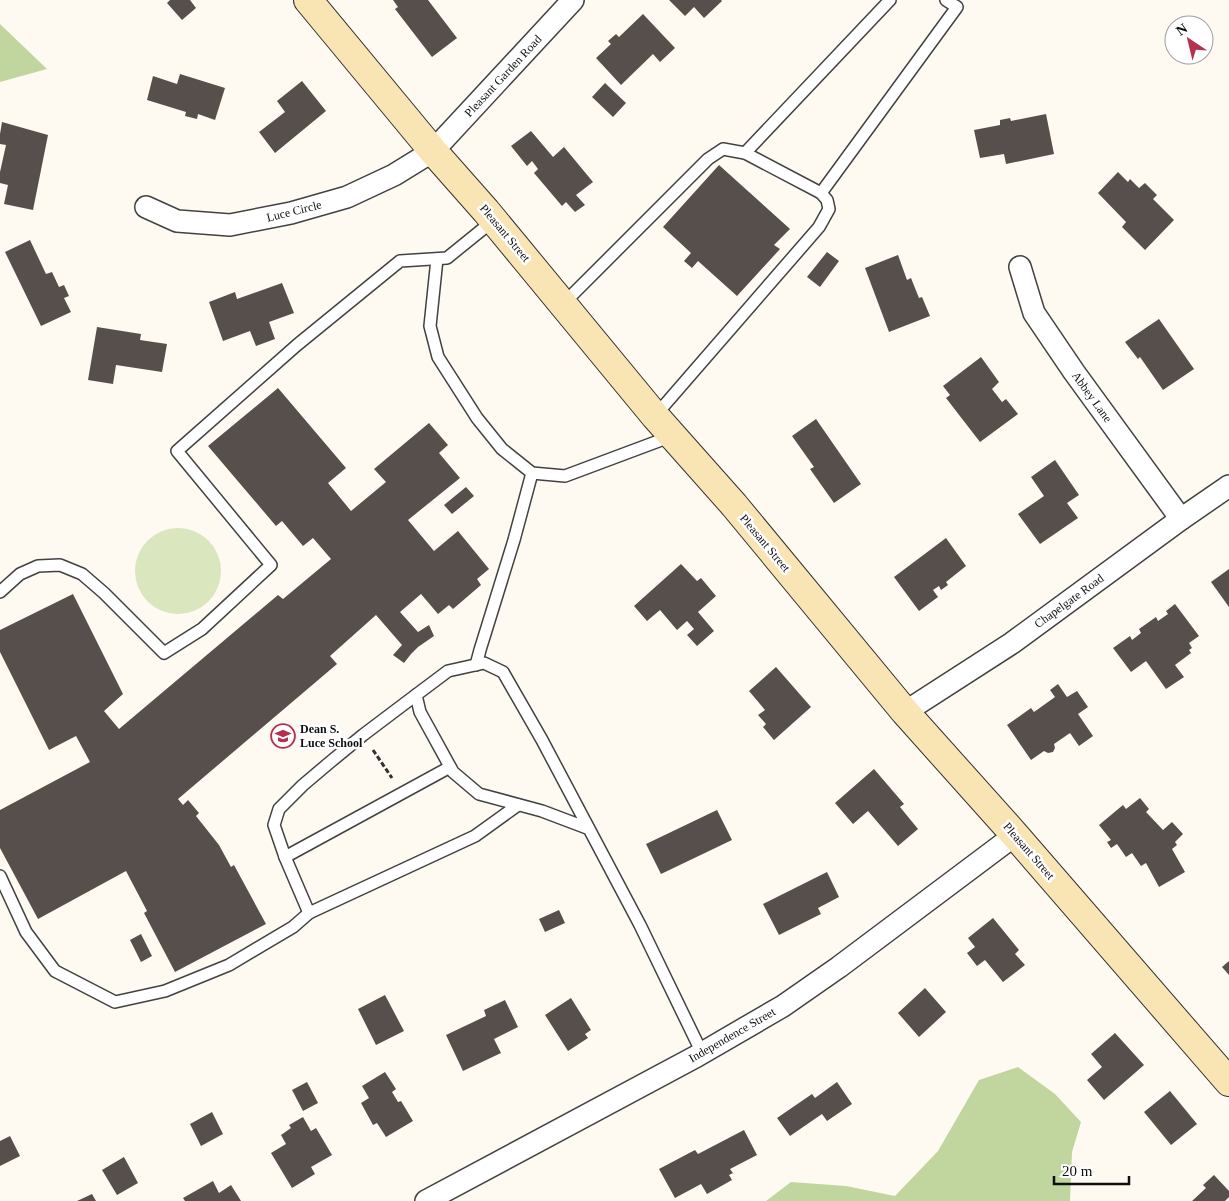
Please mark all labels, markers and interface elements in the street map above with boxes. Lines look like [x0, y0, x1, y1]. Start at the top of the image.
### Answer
north arrow [1164, 15, 1214, 65]
text: N [1173, 21, 1190, 39]
street label: Pleasant Garden Road [462, 32, 544, 120]
street label: Luce Circle [265, 197, 323, 225]
street label: Pleasant Street [477, 201, 534, 265]
street label: Abbey Lane [1069, 369, 1115, 425]
street label: Pleasant Street [737, 511, 794, 575]
street label: Chapelgate Road [1032, 571, 1106, 631]
place label: Dean S. Luce School [300, 722, 363, 750]
school or university icon: Dean S. Luce School [270, 723, 296, 749]
street label: Pleasant Street [1000, 820, 1058, 883]
street label: Independence Street [686, 1004, 778, 1065]
scale bar [1054, 1154, 1129, 1186]
text: 20 m [1062, 1163, 1093, 1179]

